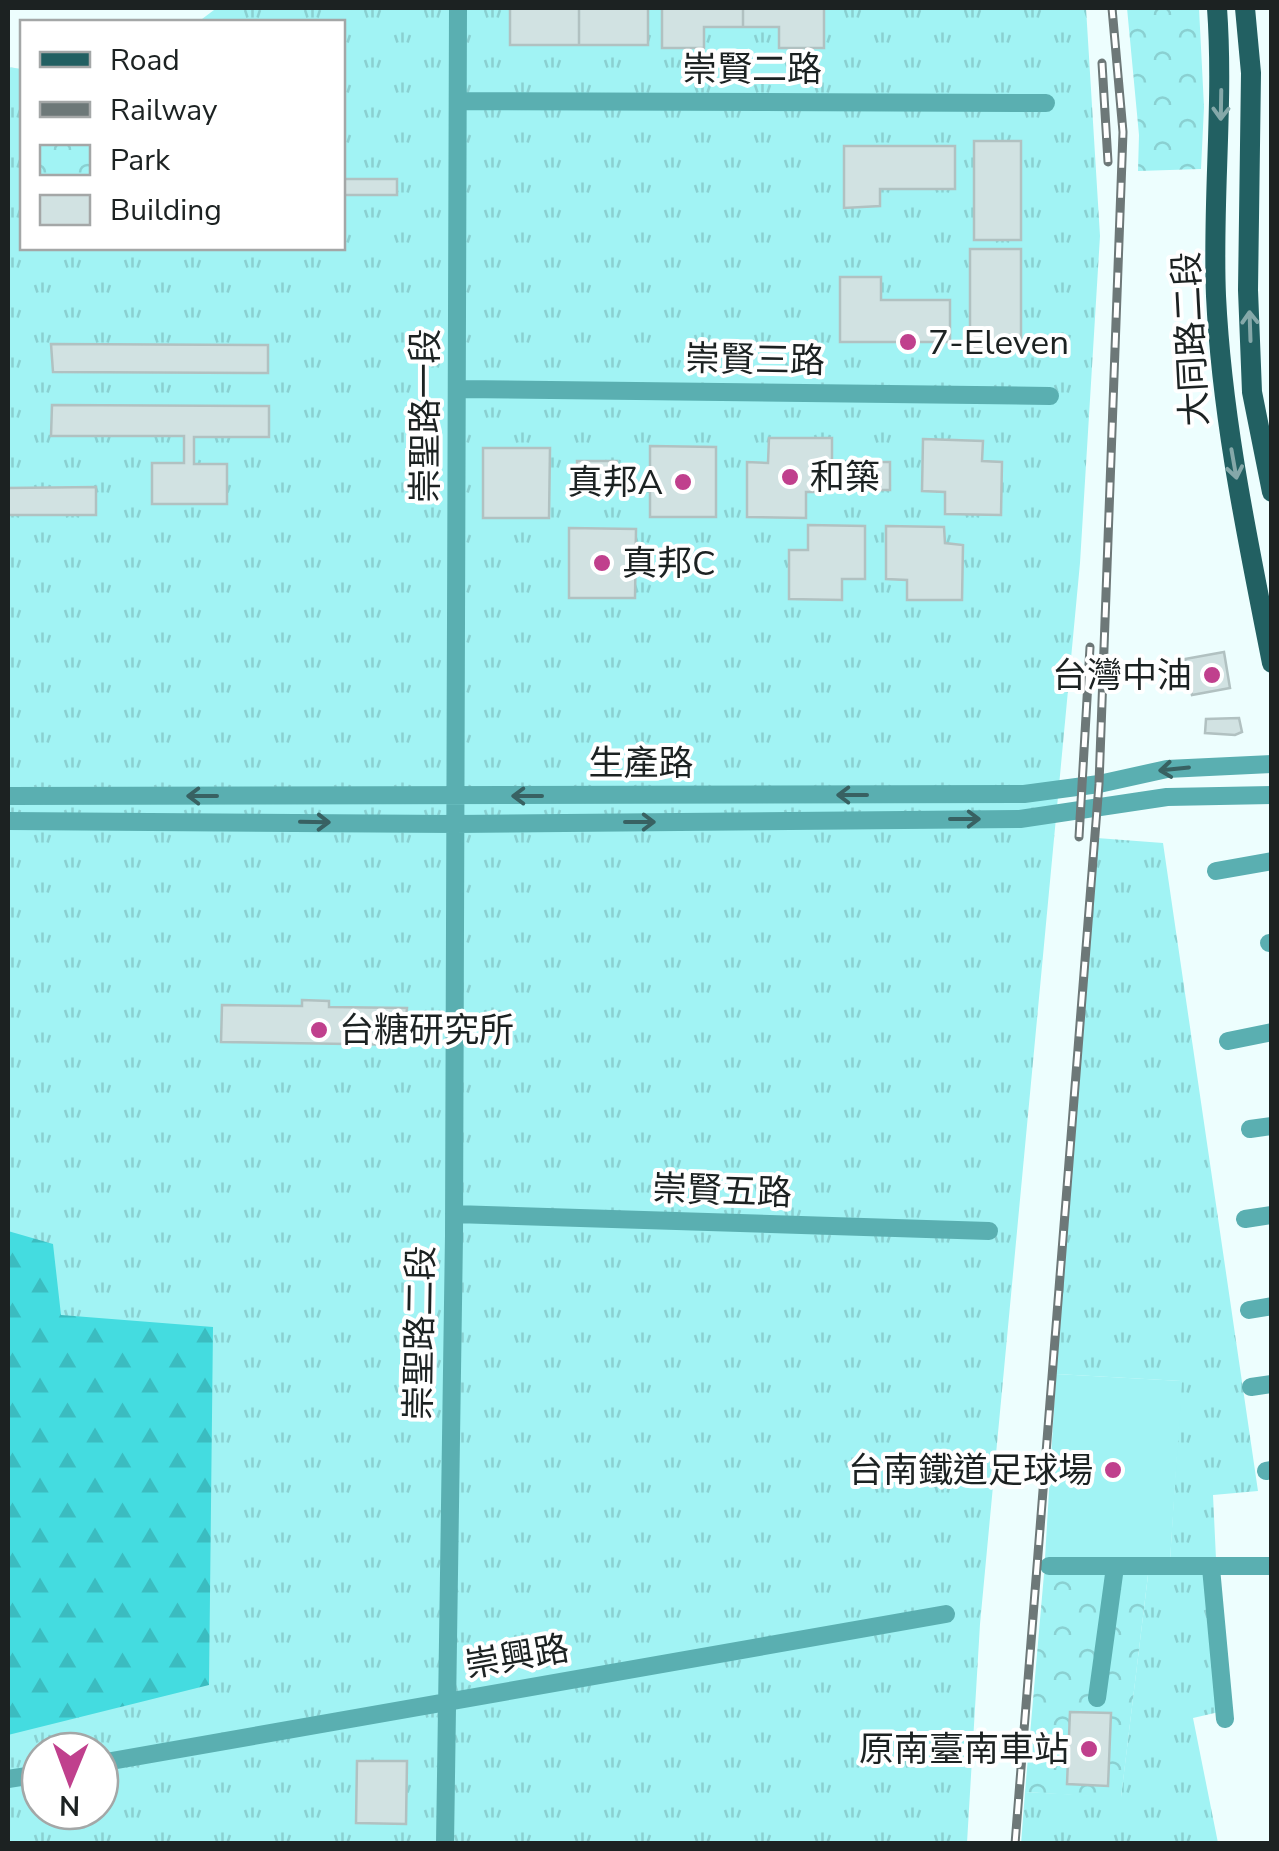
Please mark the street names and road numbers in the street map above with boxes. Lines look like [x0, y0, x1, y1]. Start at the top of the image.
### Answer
street label: 崇賢二路 [682, 46, 822, 93]
street label: 大同路二段 [1163, 250, 1219, 428]
street label: 崇聖路一段 [402, 328, 449, 504]
street label: 崇賢三路 [685, 335, 825, 385]
street label: 生產路 [588, 740, 694, 787]
street label: 崇賢五路 [651, 1165, 793, 1217]
street label: 崇聖路二段 [395, 1245, 445, 1421]
street label: 崇興路 [461, 1625, 573, 1689]

